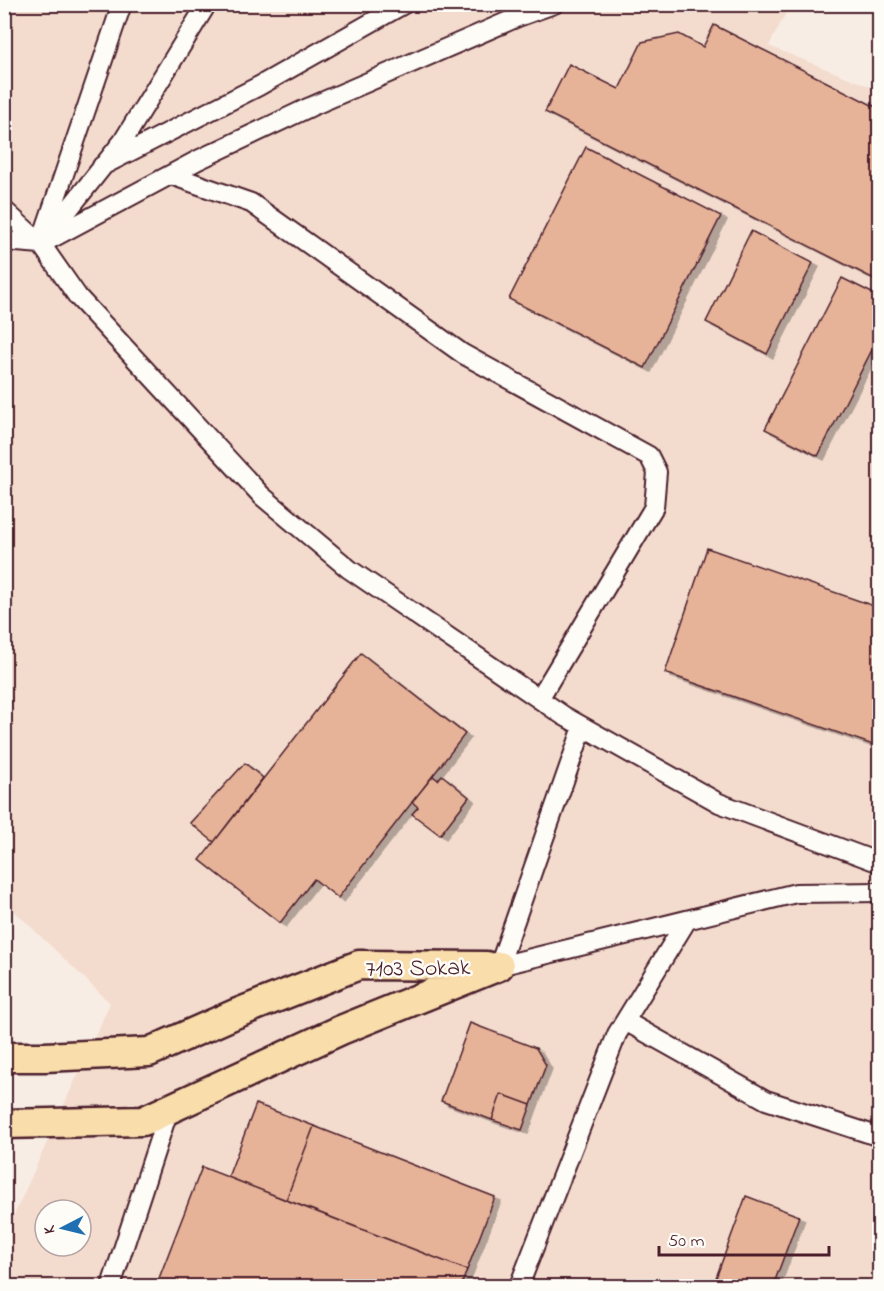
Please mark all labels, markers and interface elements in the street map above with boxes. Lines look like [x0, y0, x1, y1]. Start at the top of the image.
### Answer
street label: 7103 Sokak [365, 951, 471, 988]
north arrow [33, 1198, 93, 1258]
scale bar [659, 1219, 828, 1257]
text: K [38, 1223, 62, 1235]
text: 50 m [668, 1229, 705, 1255]

